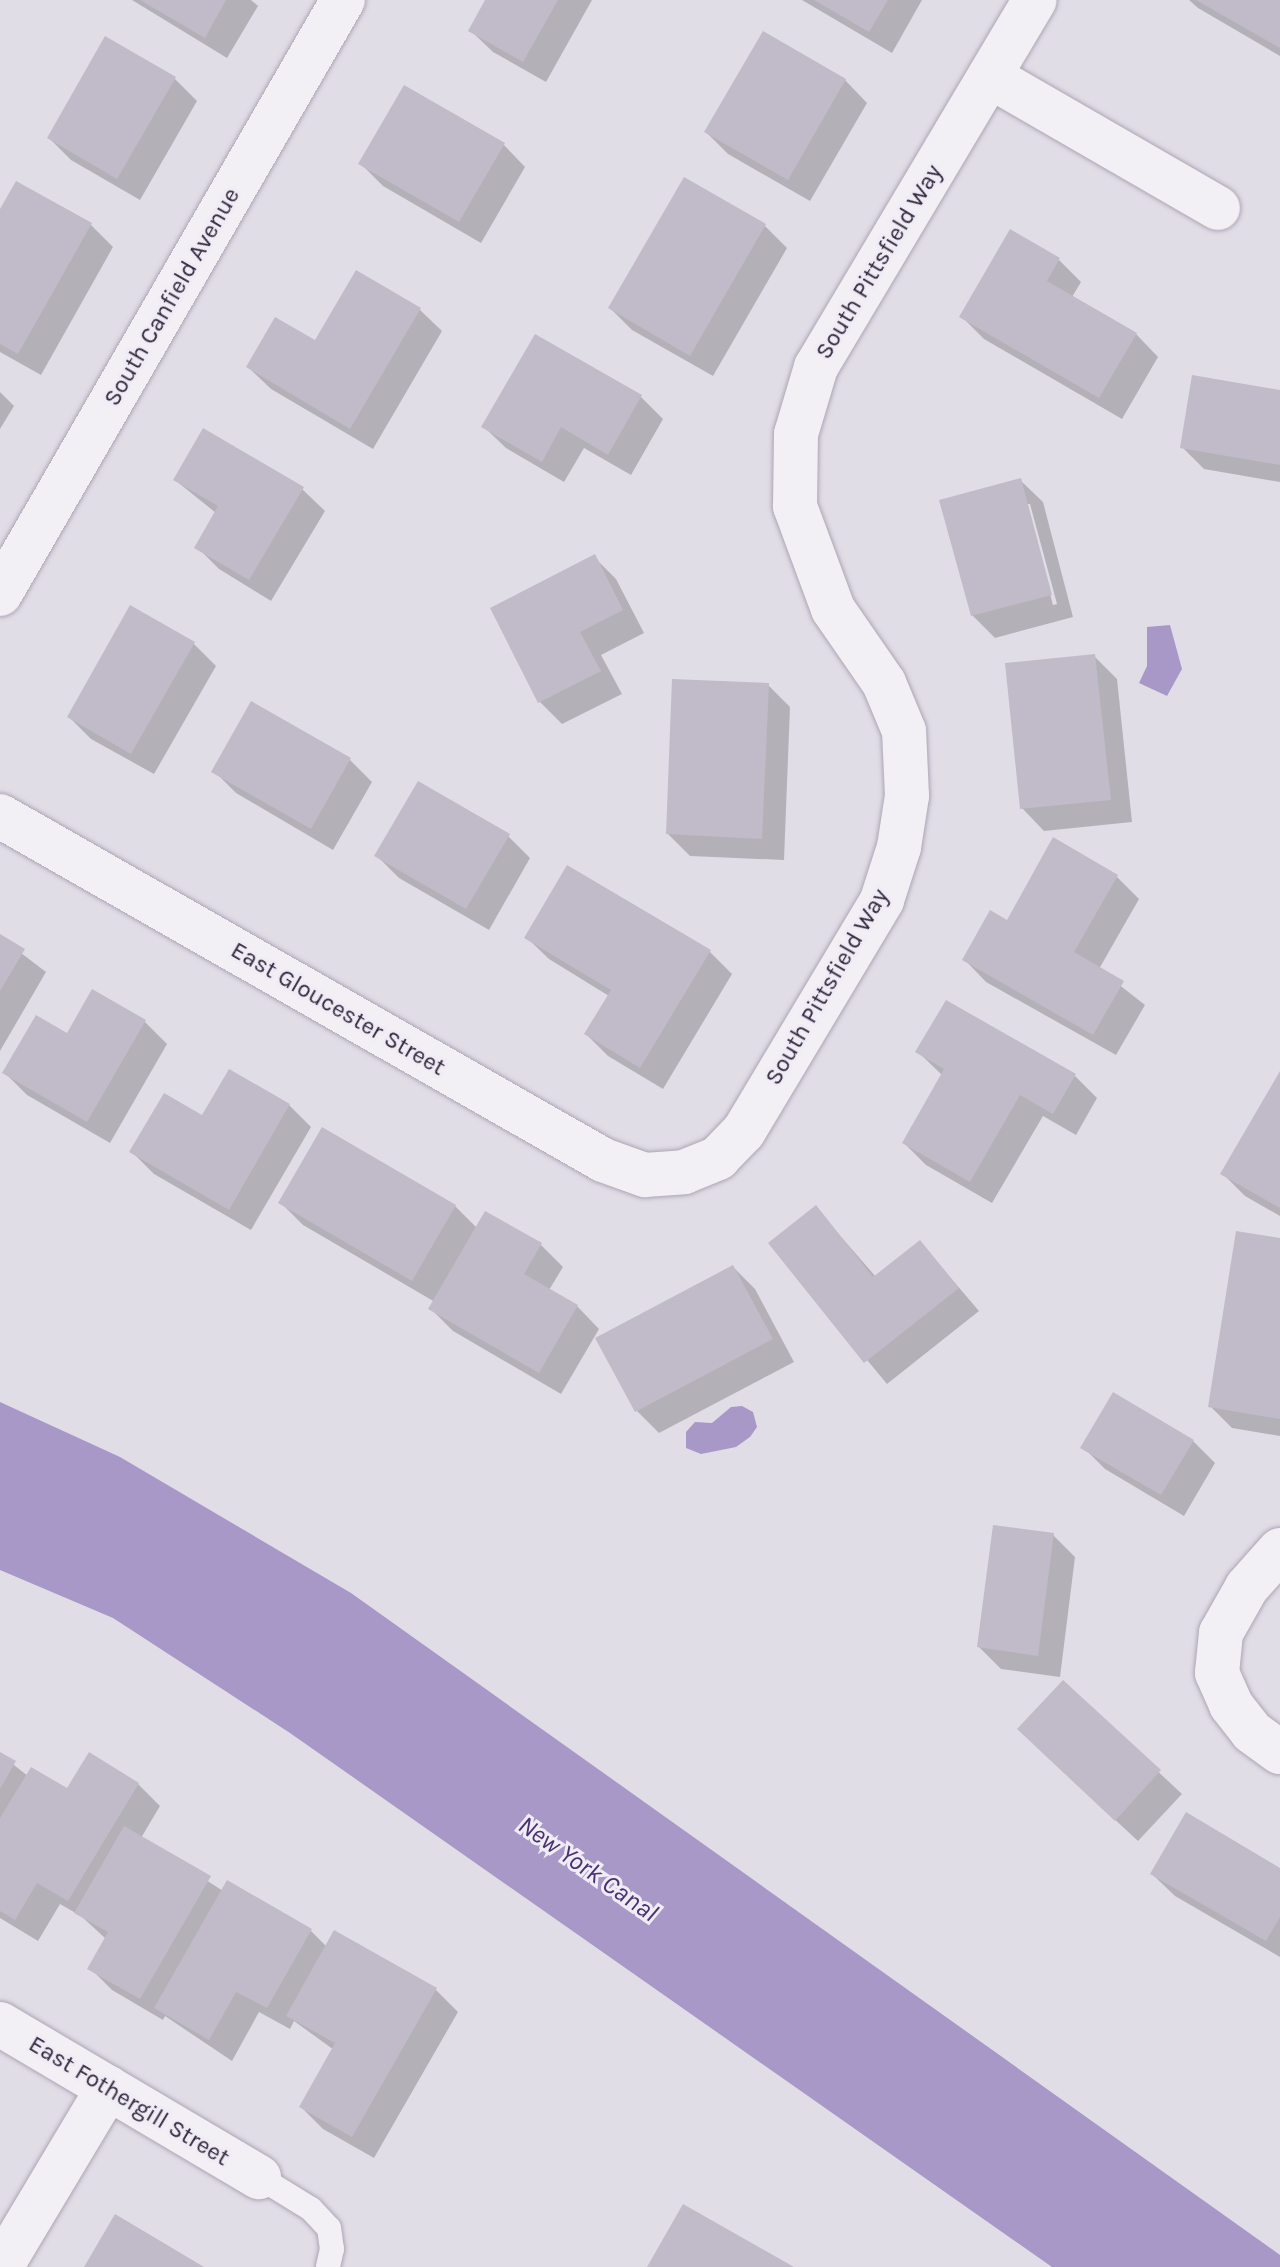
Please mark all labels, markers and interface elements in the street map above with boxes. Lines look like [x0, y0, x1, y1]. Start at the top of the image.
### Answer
street label: South Pittsfield Way [810, 159, 948, 365]
street label: South Canfield Avenue [98, 183, 246, 411]
street label: South Pittsfield Way [759, 884, 895, 1090]
street label: East Gloucester Street [226, 936, 450, 1082]
water label: New York Canal [512, 1809, 664, 1929]
street label: East Fothergill Street [23, 2030, 235, 2172]

